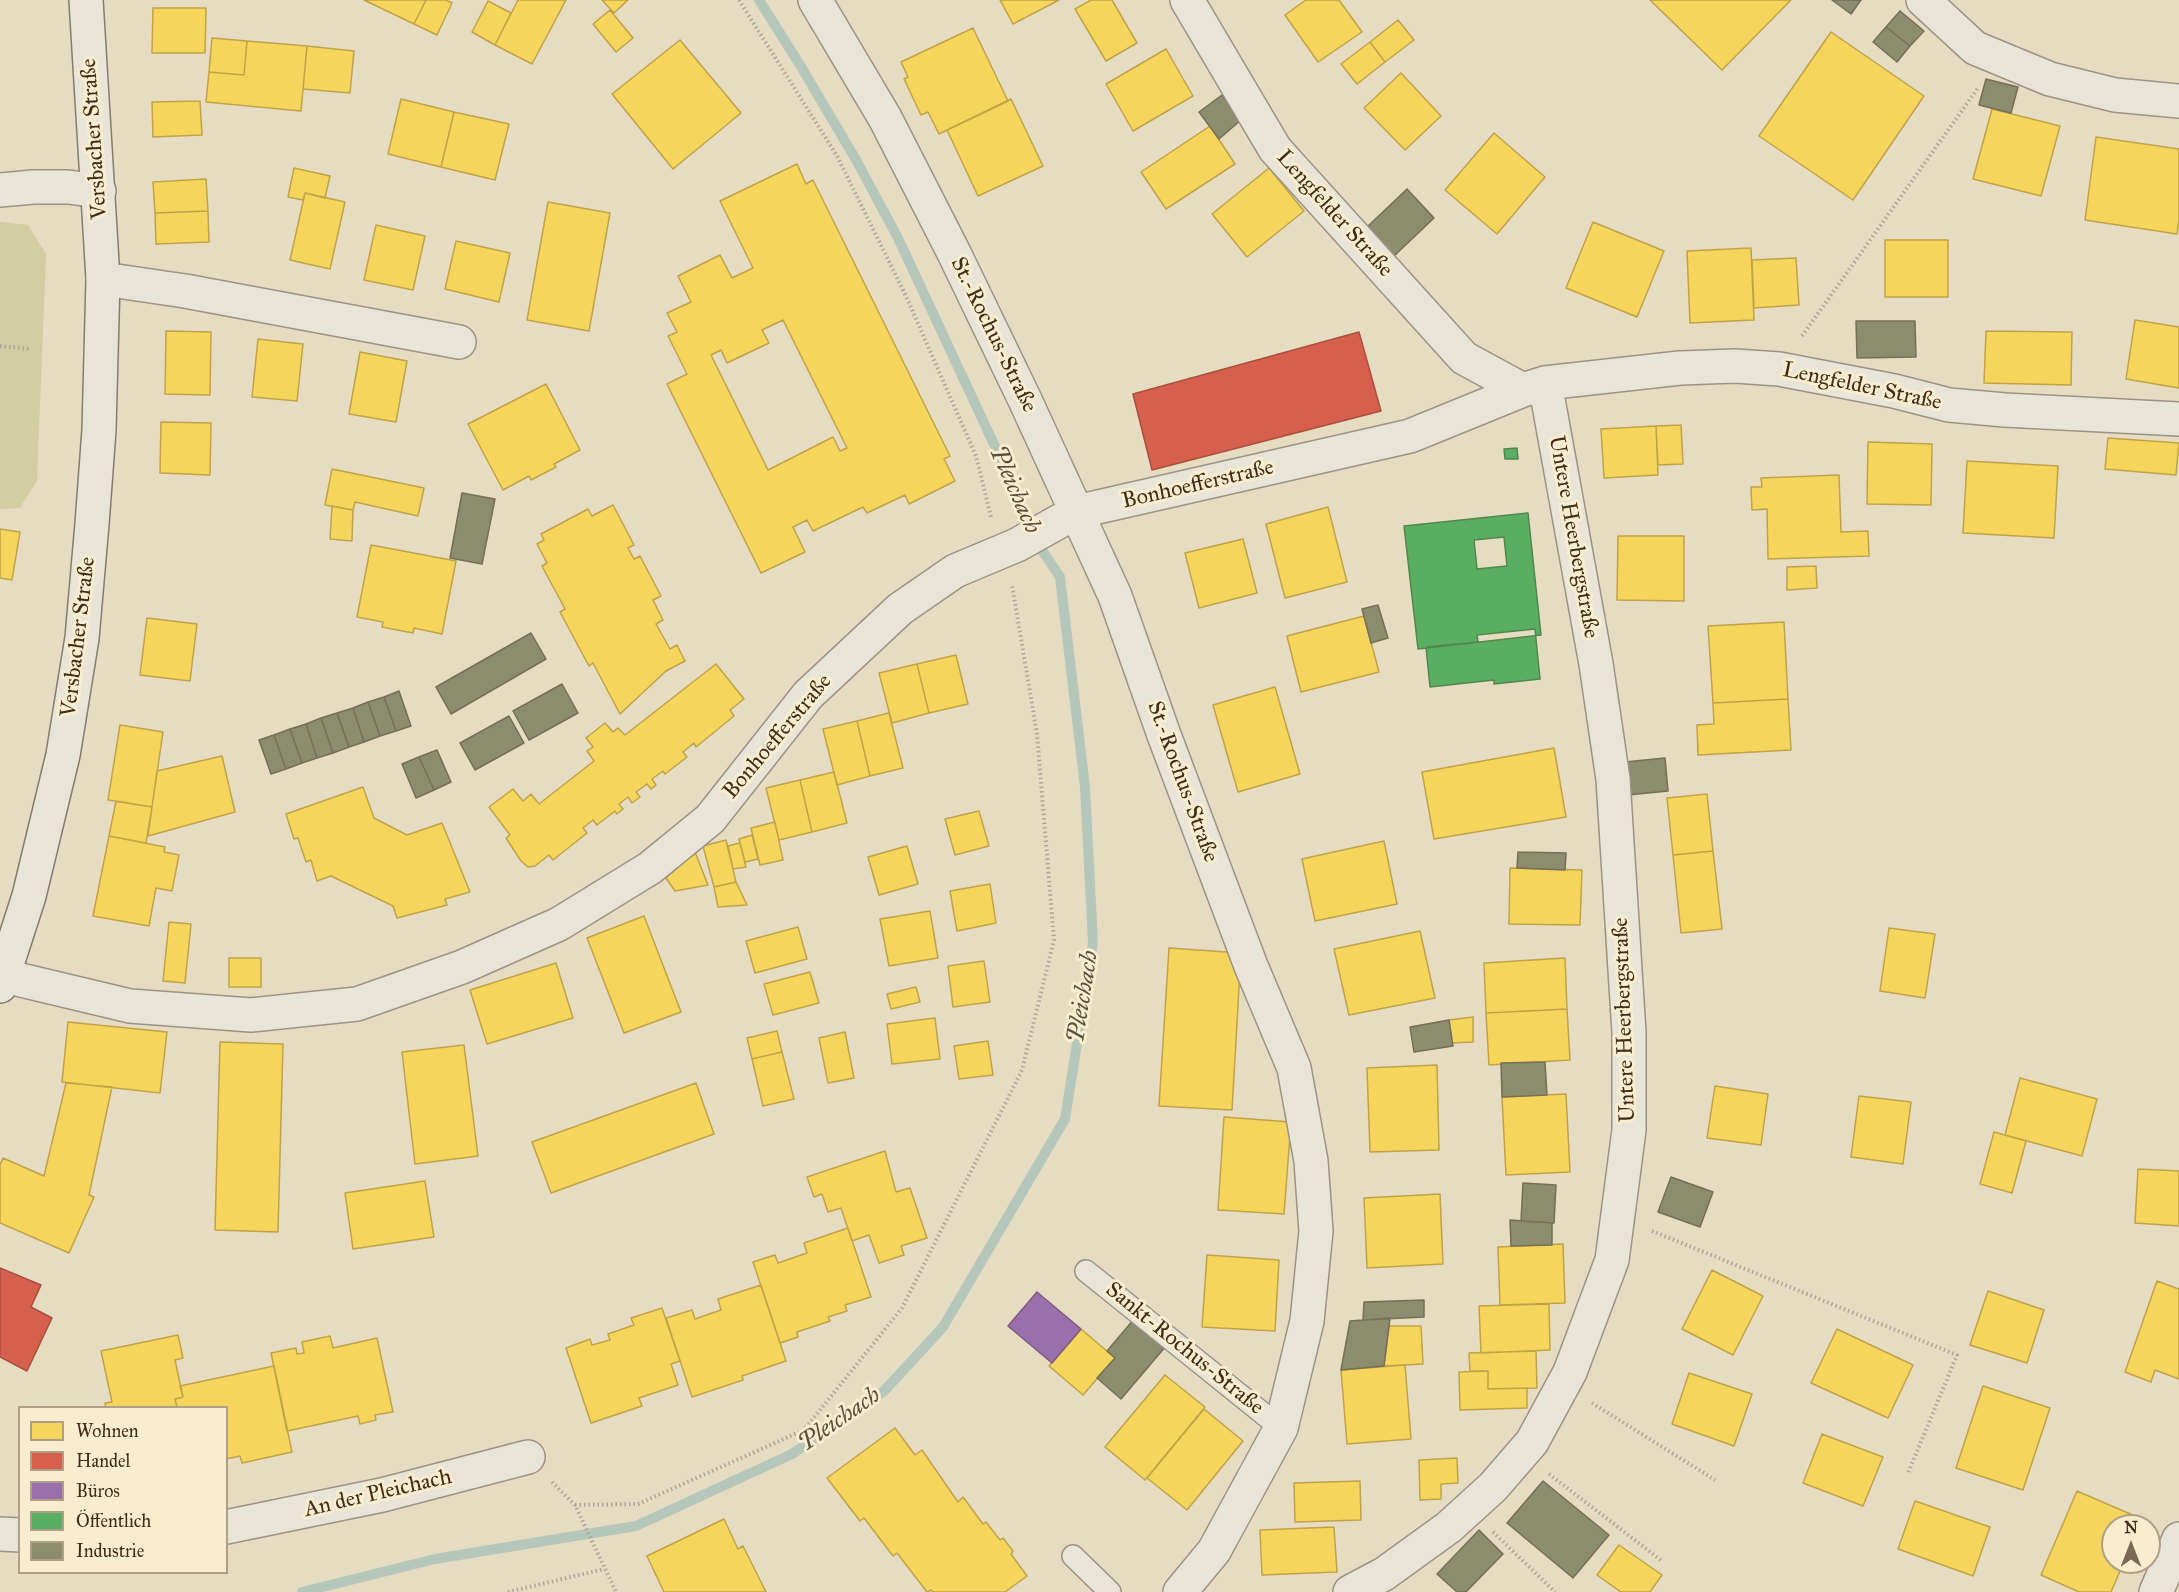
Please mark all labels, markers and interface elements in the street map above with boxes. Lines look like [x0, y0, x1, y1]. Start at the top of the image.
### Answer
street label: Versbacher Straße [76, 58, 114, 220]
street label: Lengfelder Straße [1270, 145, 1398, 283]
street label: St.-Rochus-Straße [944, 253, 1042, 417]
street label: Lengfelder Straße [1780, 357, 1944, 417]
street label: Untere Heerbergstraße [1542, 434, 1604, 640]
water label: Pleichach [982, 442, 1046, 538]
street label: Bonhoefferstraße [1120, 455, 1276, 515]
street label: Versbacher Straße [56, 555, 102, 719]
street label: Bonhoefferstraße [718, 669, 838, 805]
street label: St.-Rochus-Straße [1141, 698, 1223, 866]
street label: Untere Heerbergstraße [1608, 917, 1642, 1123]
water label: Pleichach [1063, 949, 1105, 1045]
street label: Sankt-Rochus-Straße [1100, 1277, 1268, 1421]
water label: Pleichach [794, 1382, 886, 1458]
legend [18, 1406, 228, 1574]
text: Wohnen [76, 1420, 138, 1442]
text: Handel [76, 1450, 130, 1472]
street label: An der Pleichach [302, 1464, 454, 1524]
text: Büros [76, 1480, 120, 1502]
text: Öffentlich [76, 1510, 151, 1532]
north arrow [2101, 1514, 2161, 1574]
text: N [2124, 1518, 2138, 1537]
text: Industrie [76, 1540, 144, 1562]

